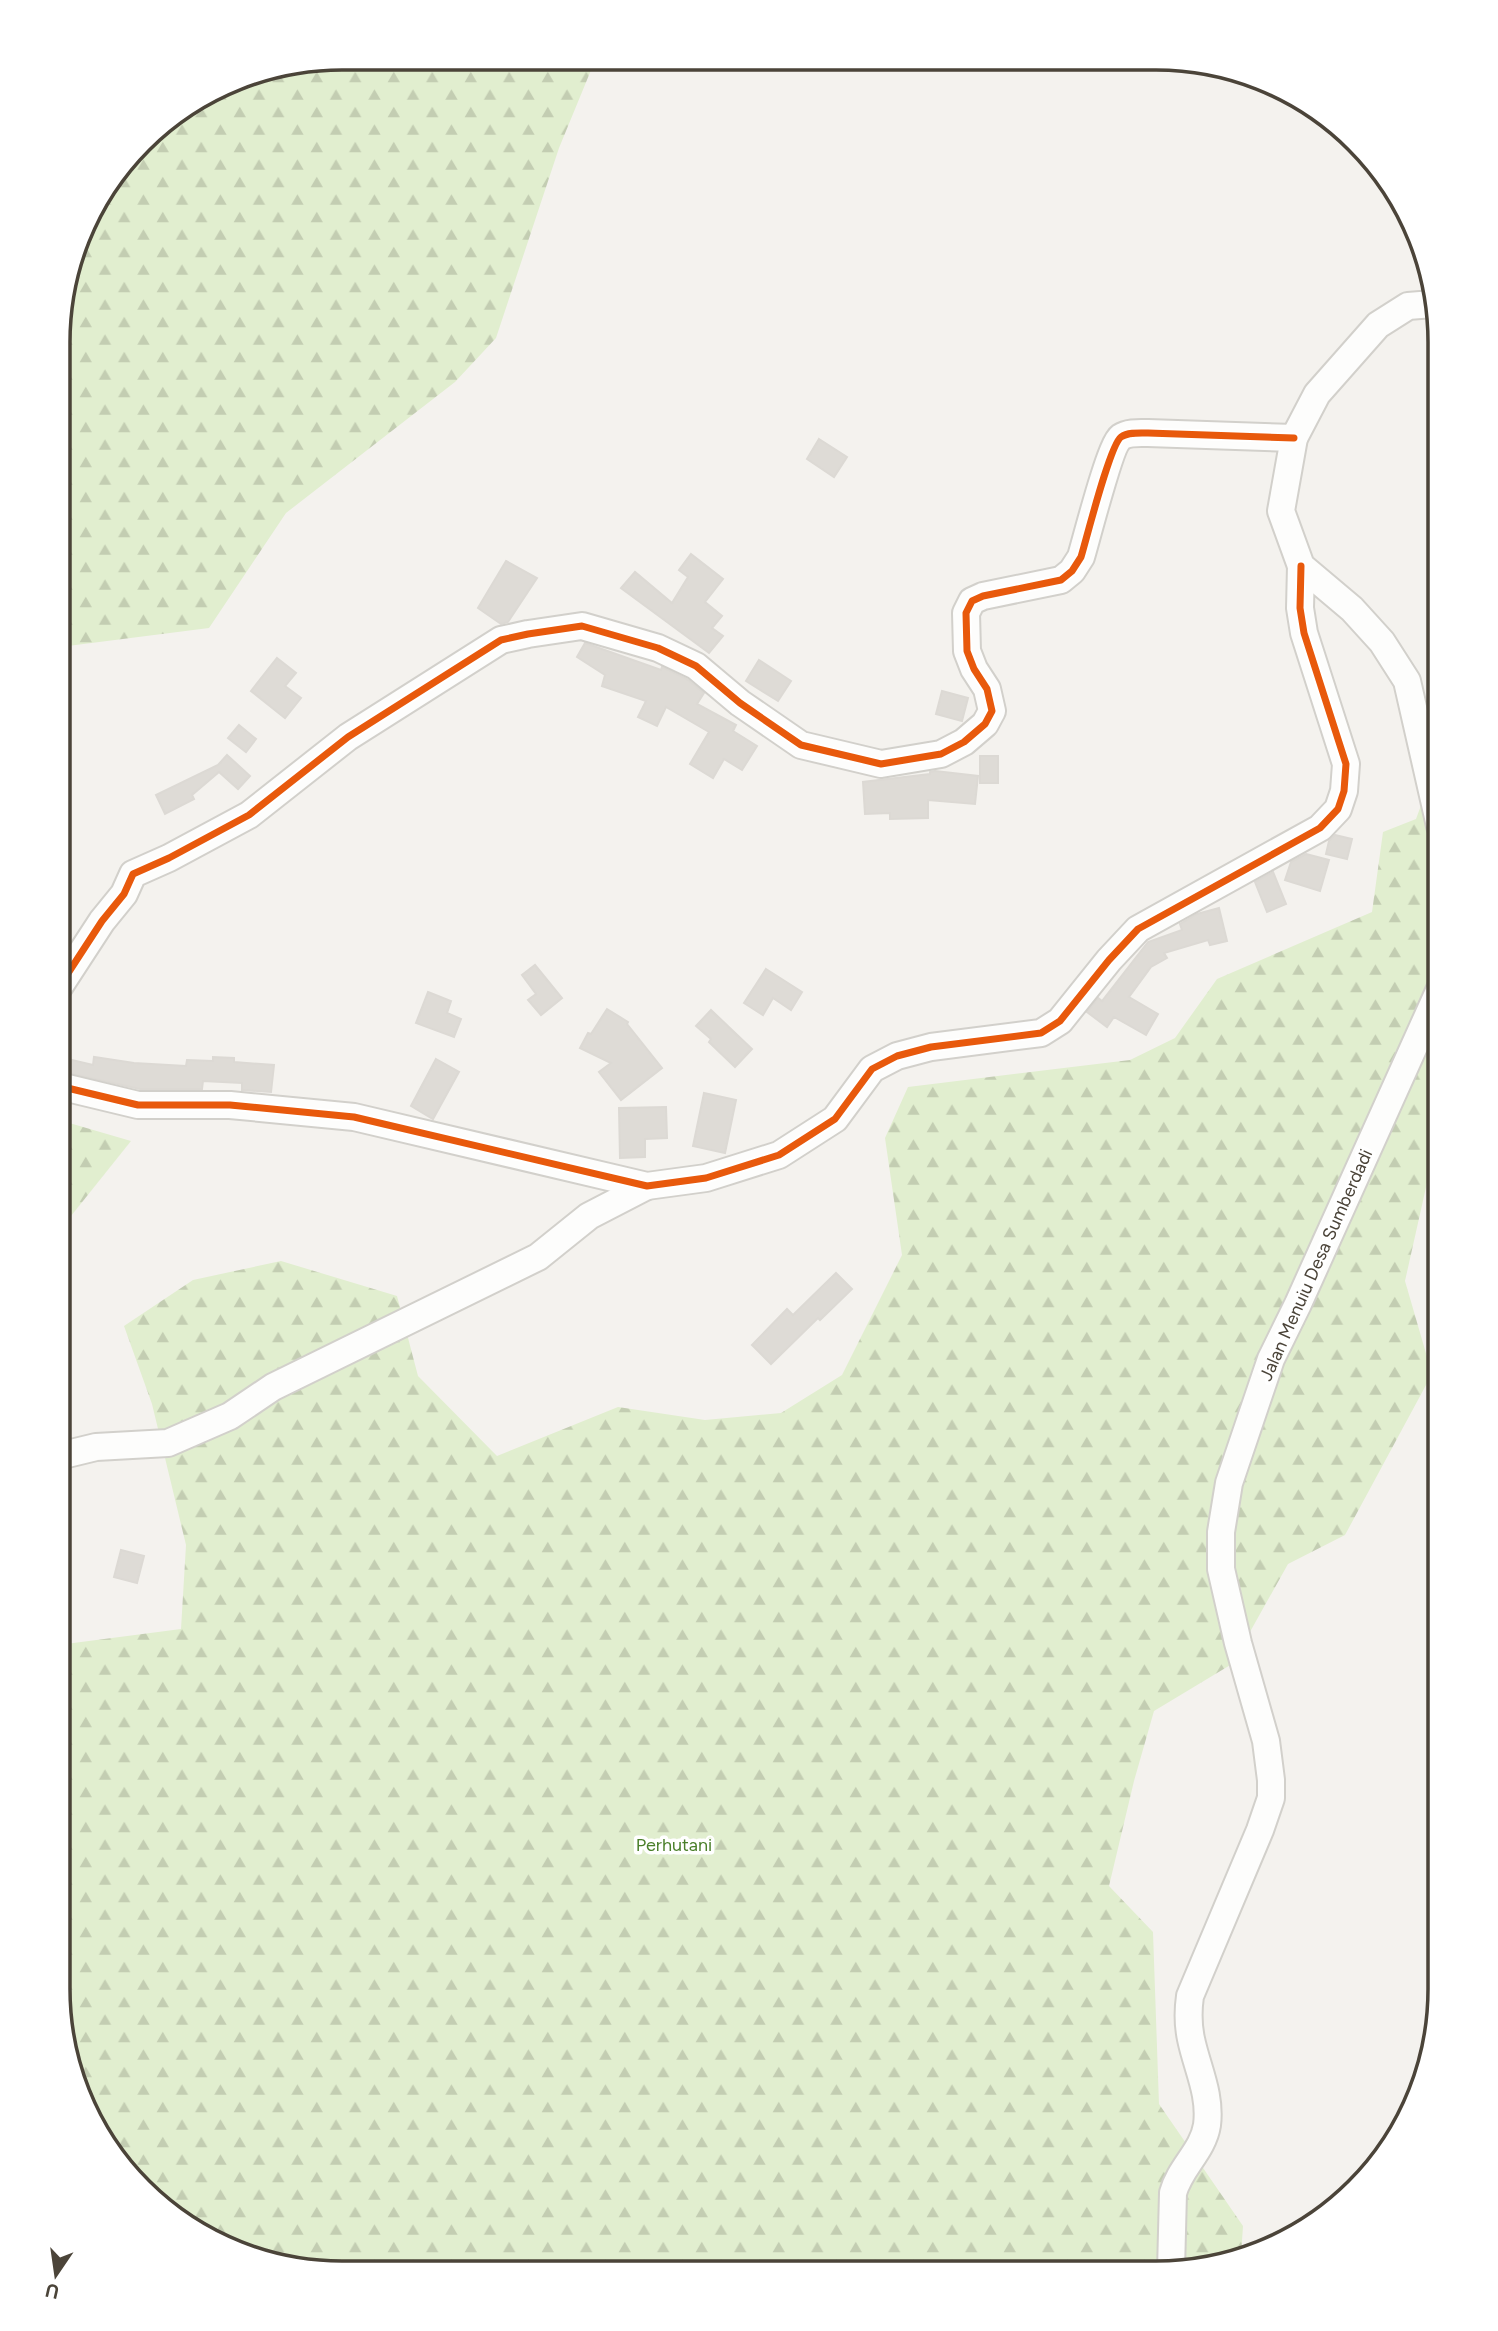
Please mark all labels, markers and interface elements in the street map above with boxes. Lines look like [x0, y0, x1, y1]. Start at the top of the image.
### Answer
street label: Jalan Menuiu Desa Sumberdadi [1255, 1146, 1377, 1384]
park label: Perhutani [636, 1834, 712, 1856]
north arrow [21, 2240, 91, 2310]
text: U [43, 2278, 61, 2304]

